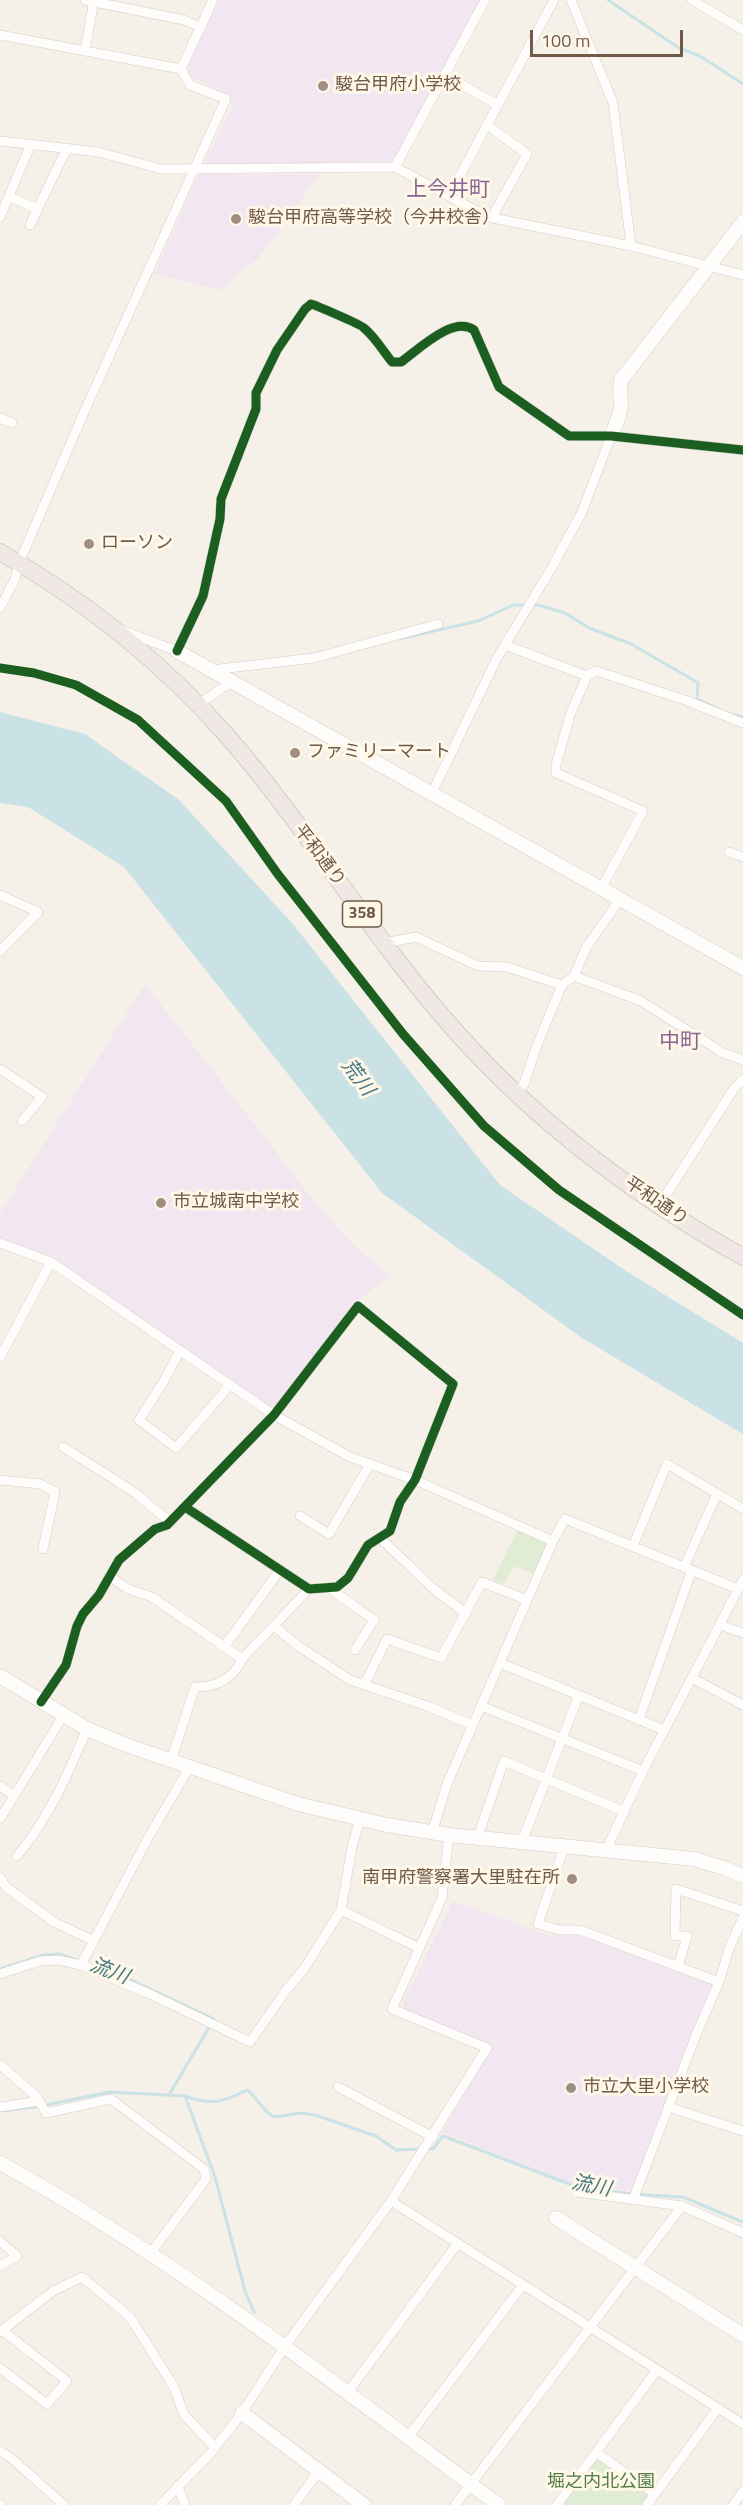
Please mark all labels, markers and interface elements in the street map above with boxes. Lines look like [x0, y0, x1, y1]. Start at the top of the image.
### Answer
scale bar [533, 18, 686, 56]
text: 100 m [541, 27, 590, 54]
place label: 駿台甲府小学校 [335, 75, 461, 97]
marker: 駿台甲府小学校 [316, 79, 330, 93]
district label: 上今井町 [406, 178, 490, 204]
place label: 駿台甲府高等学校（今井校舎） [248, 208, 500, 230]
marker: 駿台甲府高等学校（今井校舎） [229, 212, 243, 226]
place label: ローソン [101, 533, 173, 555]
marker: ローソン [82, 537, 96, 551]
place label: ファミリーマート [307, 742, 451, 764]
marker: ファミリーマート [288, 746, 302, 760]
street label: 平和通り [289, 821, 349, 891]
road number: 358 [342, 901, 382, 927]
district label: 中町 [659, 1030, 701, 1056]
water label: 荒川 [335, 1055, 379, 1101]
street label: 平和通り [620, 1173, 692, 1231]
place label: 市立城南中学校 [173, 1192, 299, 1214]
marker: 市立城南中学校 [154, 1196, 168, 1210]
place label: 南甲府警察署大里駐在所 [362, 1868, 560, 1890]
marker: 南甲府警察署大里駐在所 [565, 1872, 579, 1886]
water label: 流川 [86, 1954, 132, 1990]
place label: 市立大里小学校 [583, 2077, 709, 2099]
marker: 市立大里小学校 [564, 2081, 578, 2095]
water label: 流川 [569, 2171, 613, 2203]
park label: 堀之内北公園 [547, 2472, 655, 2494]

